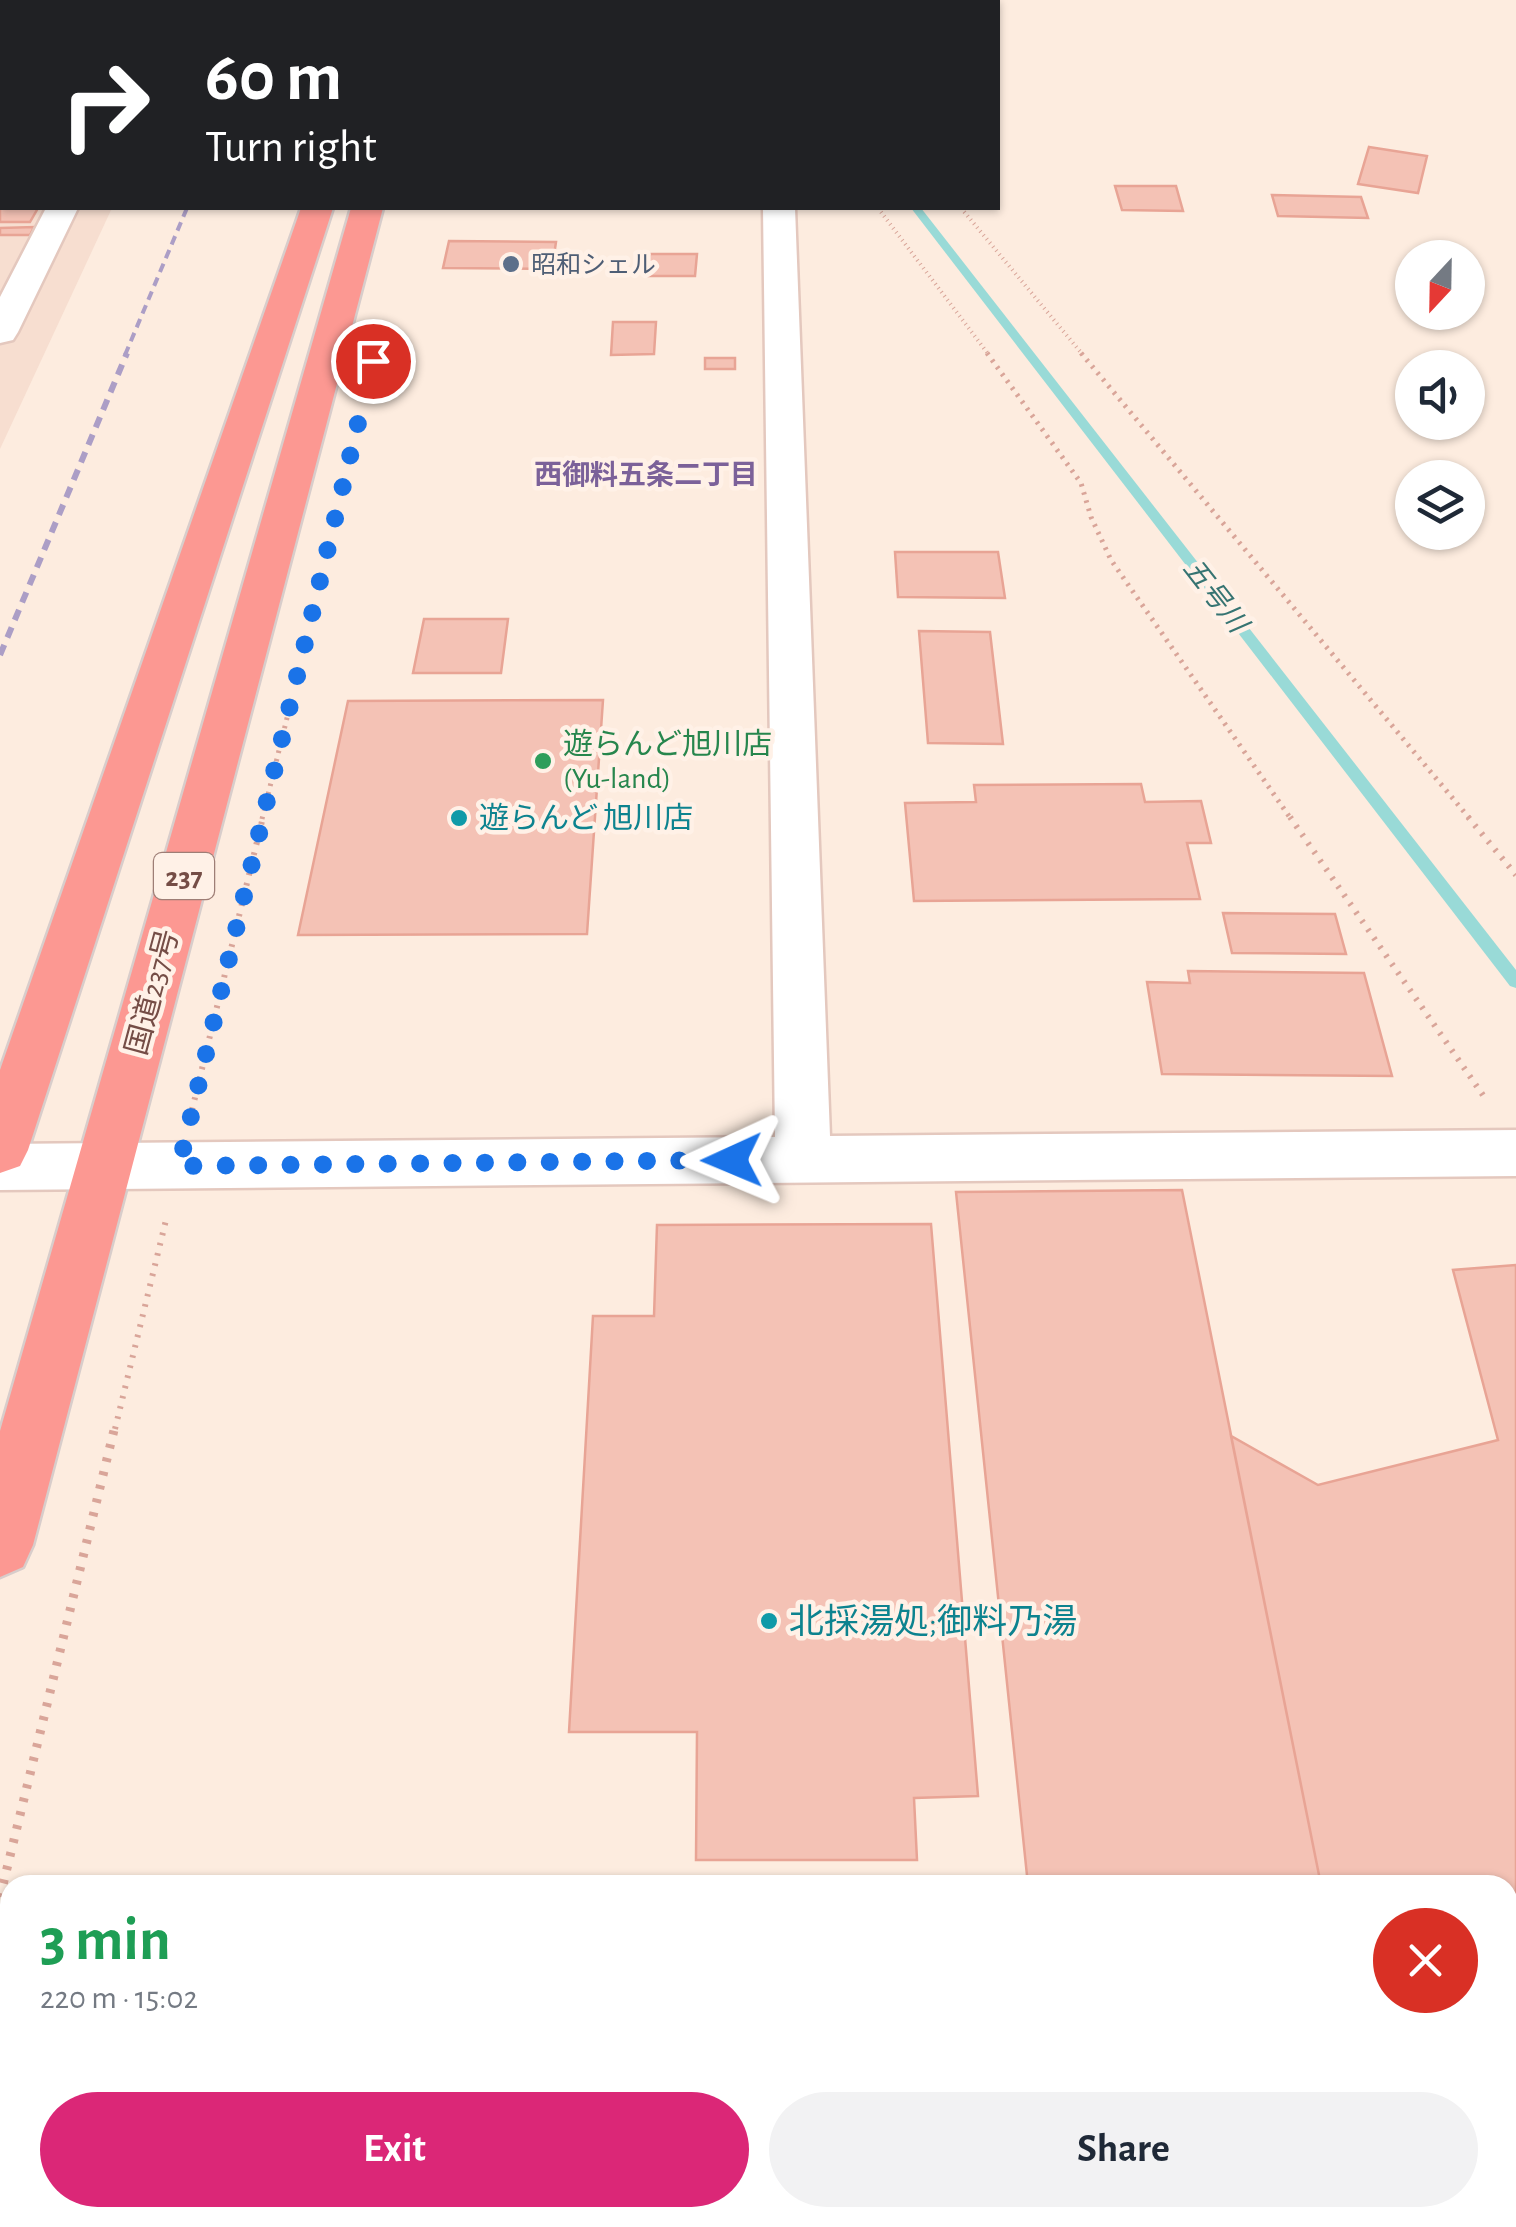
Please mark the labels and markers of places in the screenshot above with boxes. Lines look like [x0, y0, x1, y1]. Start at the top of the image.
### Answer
place label: 昭和シェル [531, 252, 656, 278]
marker: 昭和シェル [500, 253, 522, 275]
pin [331, 319, 416, 404]
place label: 遊らんど旭川店 (Yu-land) [563, 728, 772, 794]
marker: 遊らんど旭川店 (Yu-land) [532, 750, 554, 772]
place label: 遊らんど 旭川店 [479, 802, 693, 834]
marker: 遊らんど 旭川店 [448, 807, 470, 829]
place label: 北採湯処;御料乃湯 [789, 1603, 1077, 1640]
marker: 北採湯処;御料乃湯 [758, 1610, 780, 1632]

